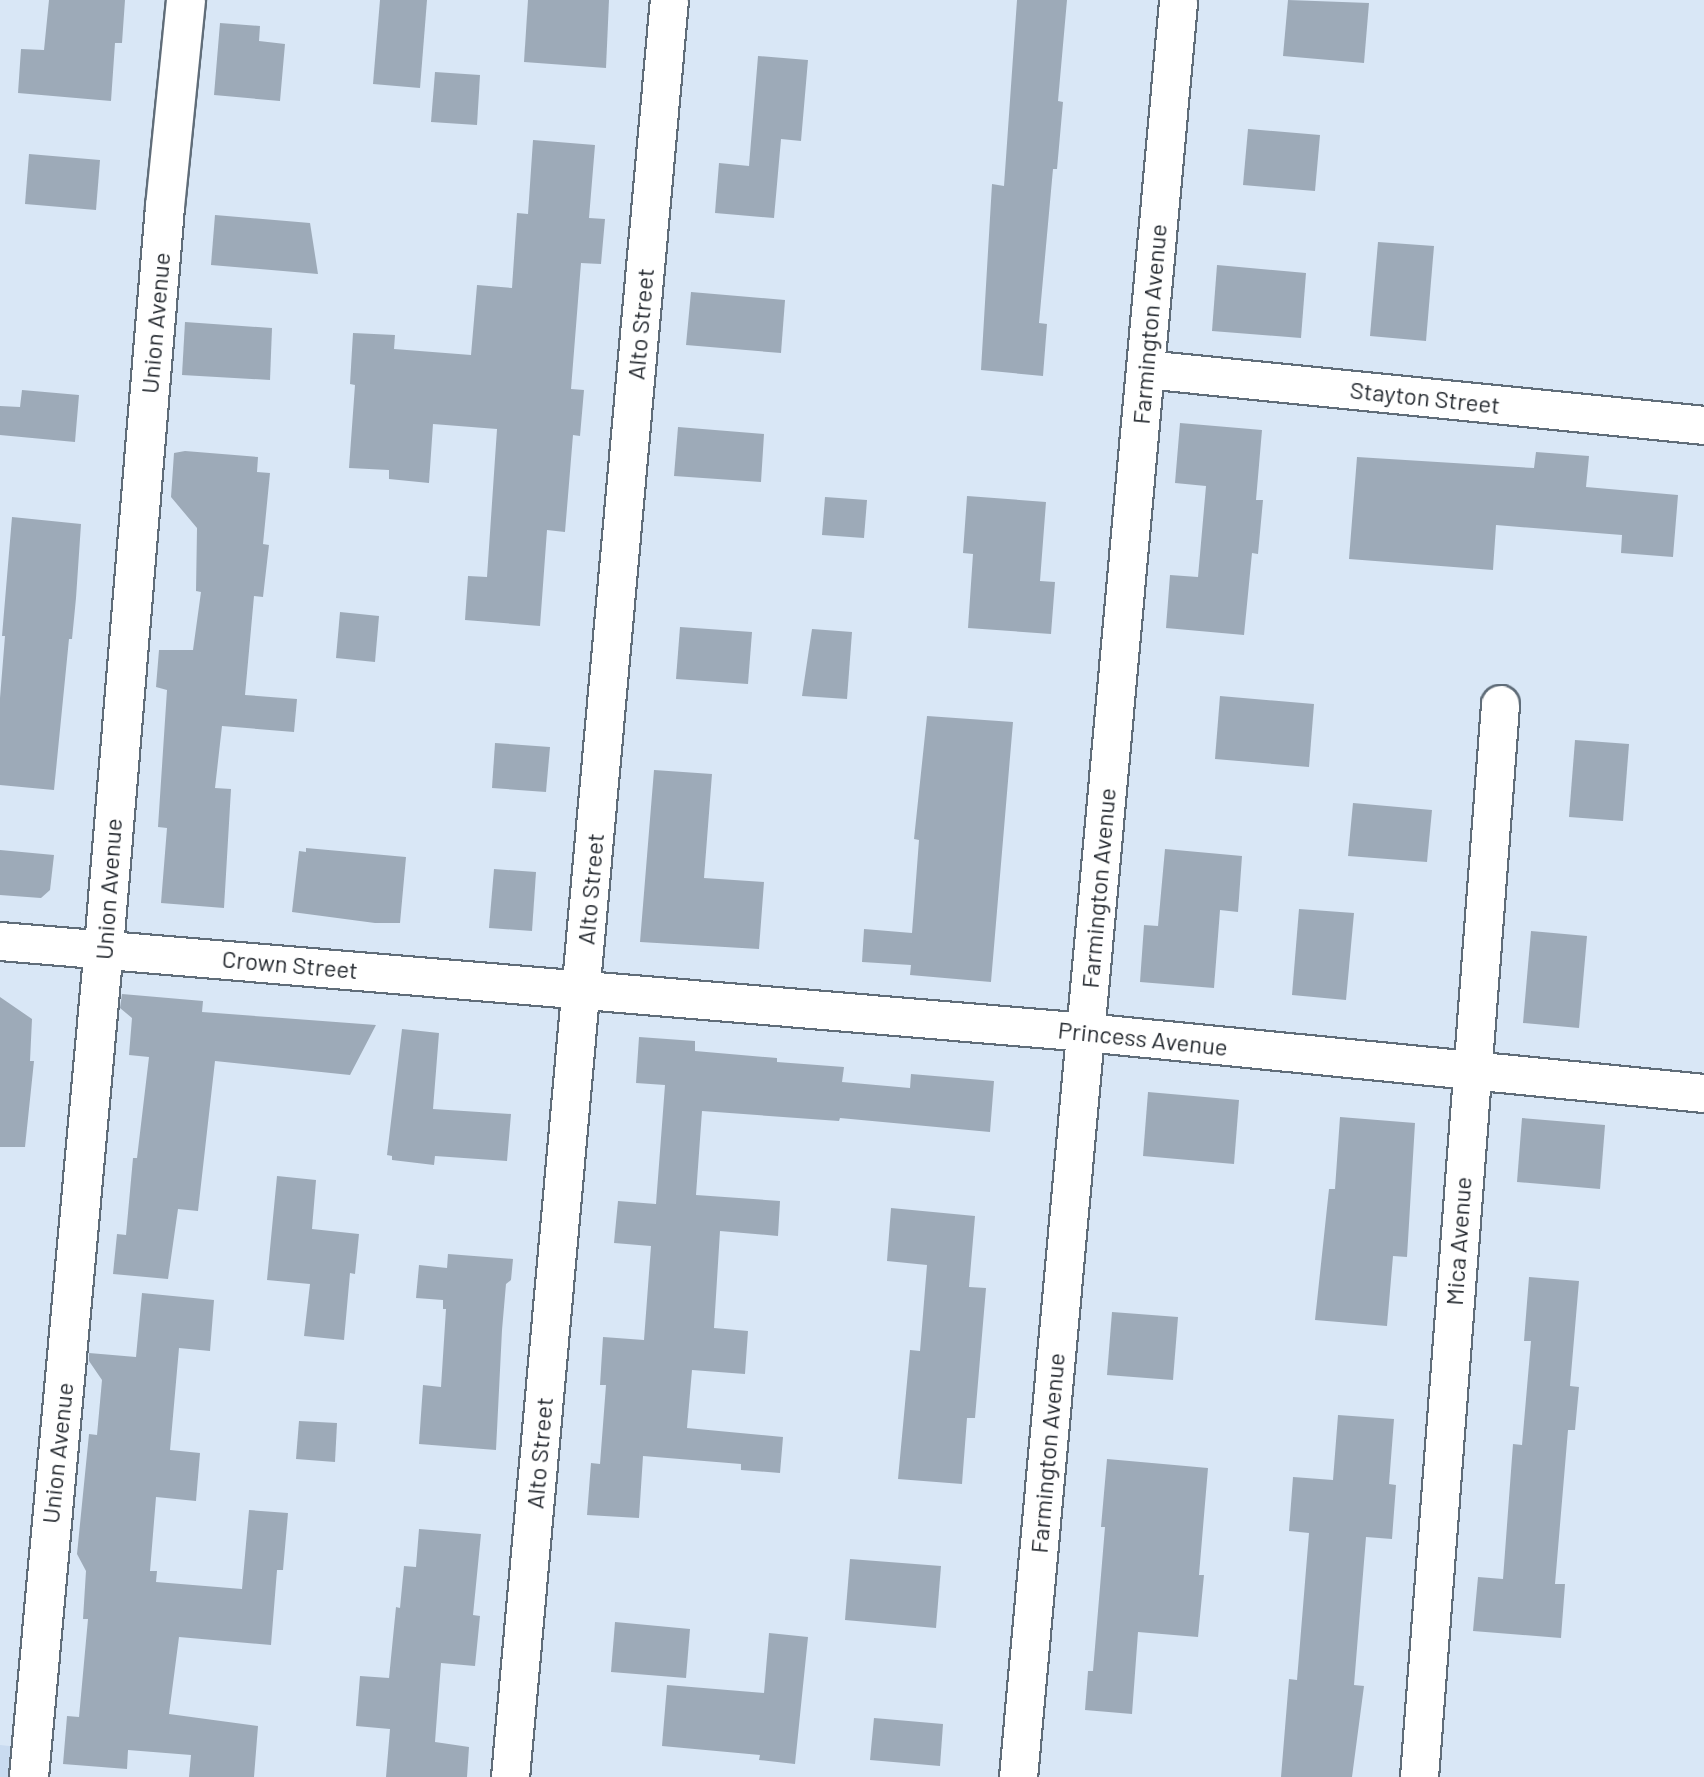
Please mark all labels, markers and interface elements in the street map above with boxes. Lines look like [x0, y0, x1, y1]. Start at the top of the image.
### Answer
street label: Farmington Avenue [1126, 223, 1172, 425]
street label: Union Avenue [134, 251, 176, 395]
street label: Alto Street [621, 267, 659, 381]
street label: Stayton Street [1349, 375, 1501, 419]
street label: Farmington Avenue [1075, 787, 1121, 989]
street label: Union Avenue [89, 817, 127, 961]
street label: Alto Street [571, 832, 609, 946]
street label: Crown Street [221, 944, 359, 984]
street label: Princess Avenue [1057, 1015, 1229, 1061]
street label: Mica Avenue [1439, 1176, 1477, 1306]
street label: Farmington Avenue [1024, 1352, 1070, 1554]
street label: Union Avenue [35, 1381, 79, 1525]
street label: Alto Street [520, 1396, 558, 1510]

